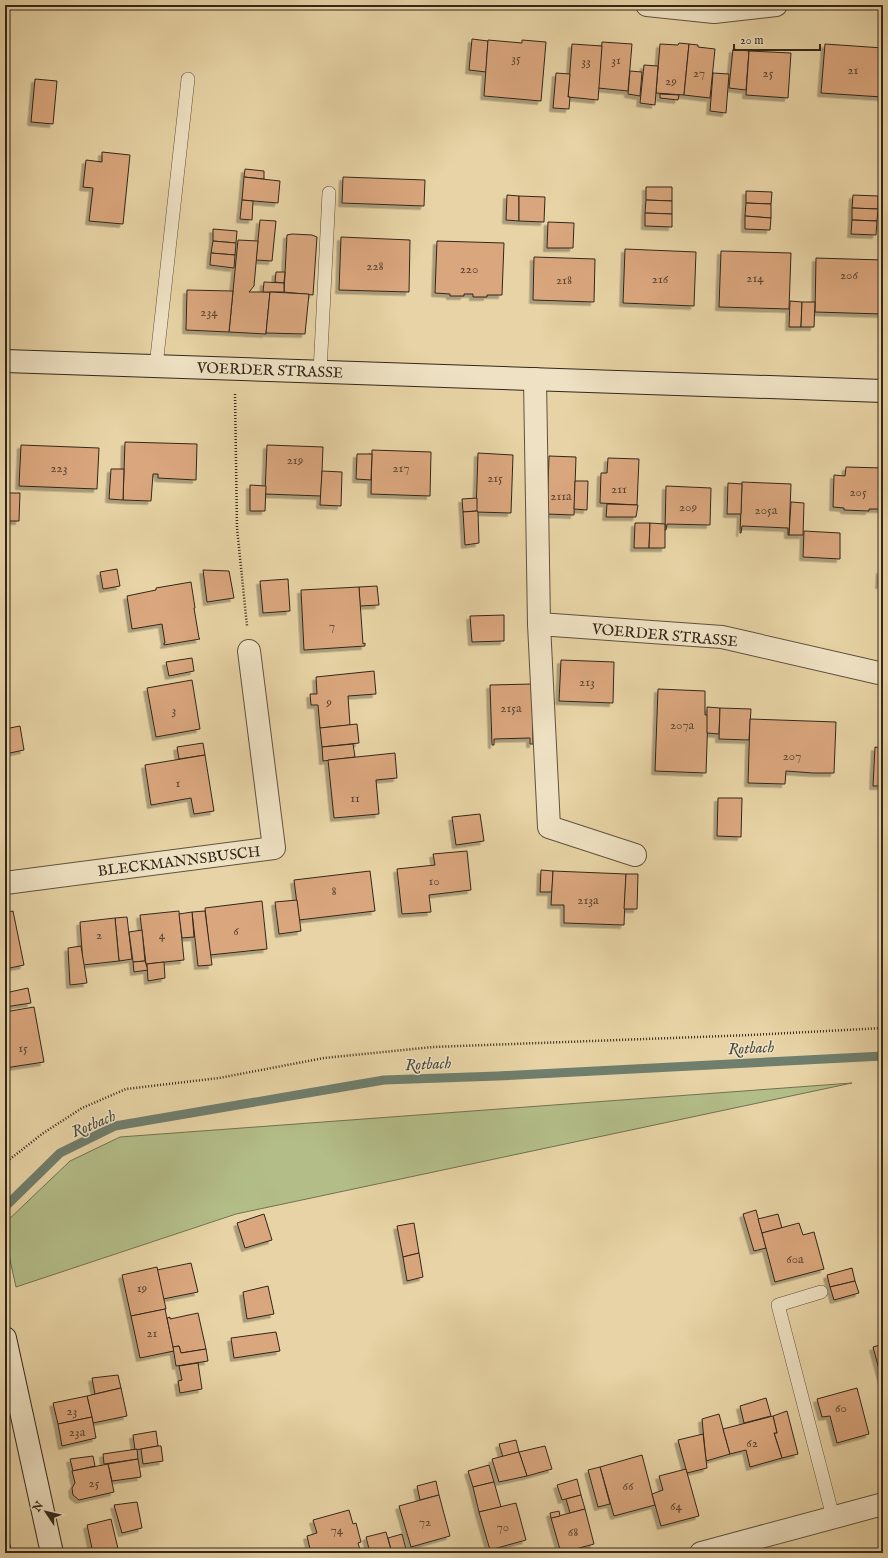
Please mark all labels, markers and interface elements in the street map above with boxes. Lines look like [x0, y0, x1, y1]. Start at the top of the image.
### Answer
scale bar [734, 26, 820, 52]
text: 20 m [740, 33, 763, 48]
house number: 35 [511, 50, 521, 67]
house number: 31 [611, 52, 621, 69]
house number: 33 [581, 53, 591, 70]
house number: 21 [848, 62, 859, 79]
house number: 27 [693, 65, 705, 82]
house number: 25 [763, 65, 774, 82]
house number: 29 [665, 73, 677, 90]
house number: 228 [366, 258, 384, 275]
house number: 220 [460, 261, 478, 278]
house number: 206 [840, 267, 858, 284]
house number: 214 [746, 270, 764, 287]
house number: 216 [652, 271, 669, 288]
house number: 218 [556, 272, 572, 289]
house number: 234 [200, 304, 218, 321]
street label: VOERDER STRASSE [196, 358, 343, 383]
house number: 219 [287, 452, 304, 469]
house number: 223 [50, 460, 68, 477]
house number: 217 [392, 460, 410, 477]
house number: 215 [487, 470, 503, 487]
house number: 211 [611, 481, 627, 498]
house number: 205 [849, 484, 867, 501]
house number: 211a [550, 488, 572, 505]
house number: 209 [679, 499, 697, 516]
house number: 205a [755, 502, 778, 519]
house number: 7 [329, 618, 335, 635]
street label: VOERDER STRASSE [590, 620, 739, 651]
house number: 213 [579, 674, 595, 691]
house number: 9 [325, 694, 332, 711]
house number: 215a [500, 700, 522, 717]
house number: 3 [172, 702, 177, 719]
house number: 207a [670, 717, 694, 734]
house number: 207 [783, 748, 801, 765]
house number: 1 [176, 775, 181, 792]
house number: 11 [350, 790, 360, 807]
street label: BLECKMANNSBUSCH [97, 842, 262, 881]
house number: 10 [428, 873, 440, 890]
house number: 8 [331, 883, 337, 900]
house number: 213a [577, 892, 599, 909]
house number: 6 [233, 923, 239, 940]
house number: 2 [96, 927, 102, 944]
house number: 4 [159, 927, 166, 944]
water label: Rotbach [727, 1038, 775, 1060]
house number: 15 [18, 1040, 28, 1057]
water label: Rotbach [404, 1054, 452, 1076]
water label: Rotbach [69, 1107, 119, 1143]
house number: 60a [786, 1251, 804, 1268]
house number: 19 [137, 1280, 148, 1297]
house number: 21 [147, 1325, 158, 1342]
house number: 60 [835, 1400, 847, 1417]
house number: 23 [67, 1403, 78, 1420]
house number: 23a [69, 1424, 86, 1441]
house number: 62 [746, 1435, 758, 1452]
house number: 25 [89, 1475, 100, 1492]
house number: 66 [623, 1478, 634, 1495]
north arrow [26, 1492, 66, 1532]
house number: 64 [670, 1498, 683, 1515]
text: N [30, 1499, 47, 1516]
house number: 72 [419, 1514, 431, 1531]
house number: 70 [497, 1519, 509, 1536]
house number: 74 [331, 1522, 344, 1539]
house number: 68 [568, 1524, 578, 1541]

